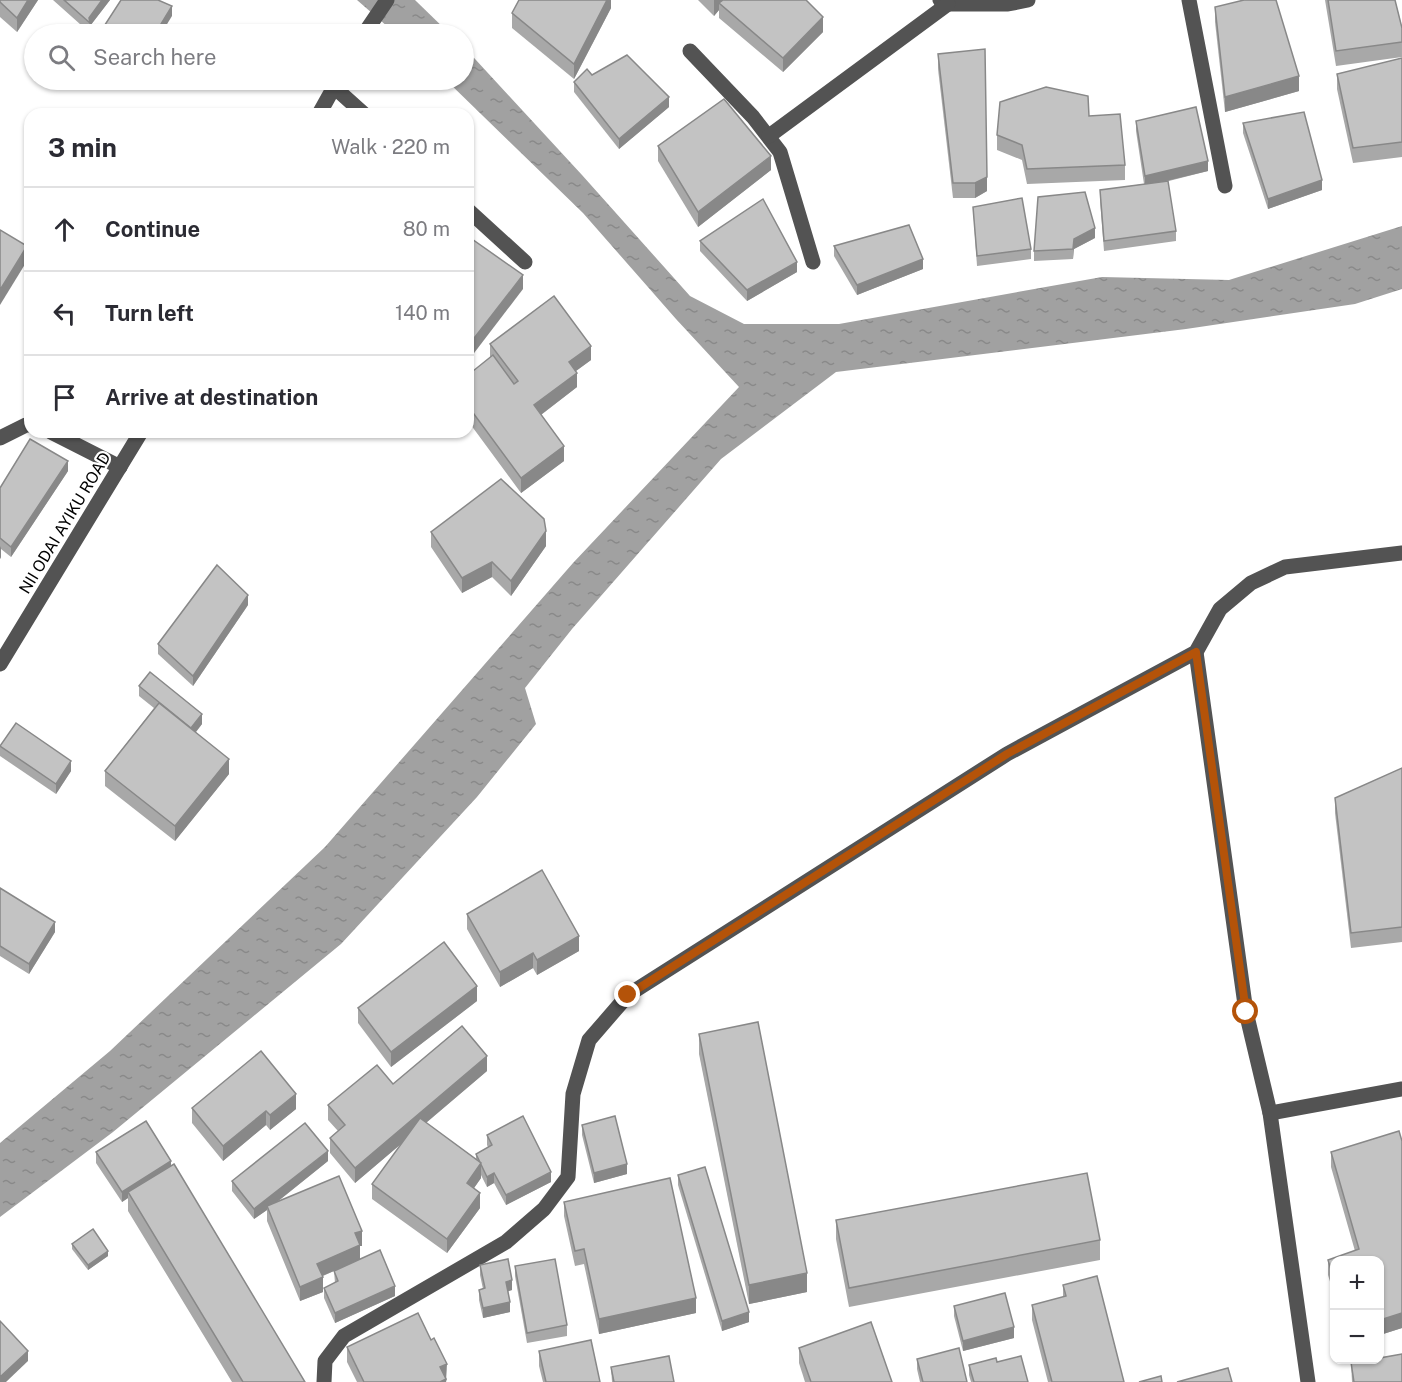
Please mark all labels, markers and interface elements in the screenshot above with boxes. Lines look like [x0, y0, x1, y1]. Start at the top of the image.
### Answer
search box [24, 24, 474, 90]
icon: search [45, 41, 78, 74]
text: Search here [93, 44, 217, 70]
text: 3 min [48, 132, 117, 163]
text: Walk · 220 m [331, 135, 450, 159]
icon: ahead [48, 213, 81, 246]
text: Continue [105, 216, 200, 242]
text: 80 m [403, 217, 450, 241]
icon: left [48, 297, 81, 330]
text: Turn left [105, 300, 194, 326]
text: 140 m [395, 301, 450, 325]
icon: arrive [48, 381, 81, 414]
text: Arrive at destination [105, 384, 318, 410]
street label: NII ODAI AYIKU ROAD [15, 449, 115, 597]
route end [614, 981, 640, 1007]
route start [1232, 998, 1258, 1024]
map controls [1330, 1256, 1384, 1364]
button: + [1330, 1256, 1384, 1310]
button: − [1330, 1310, 1384, 1364]

